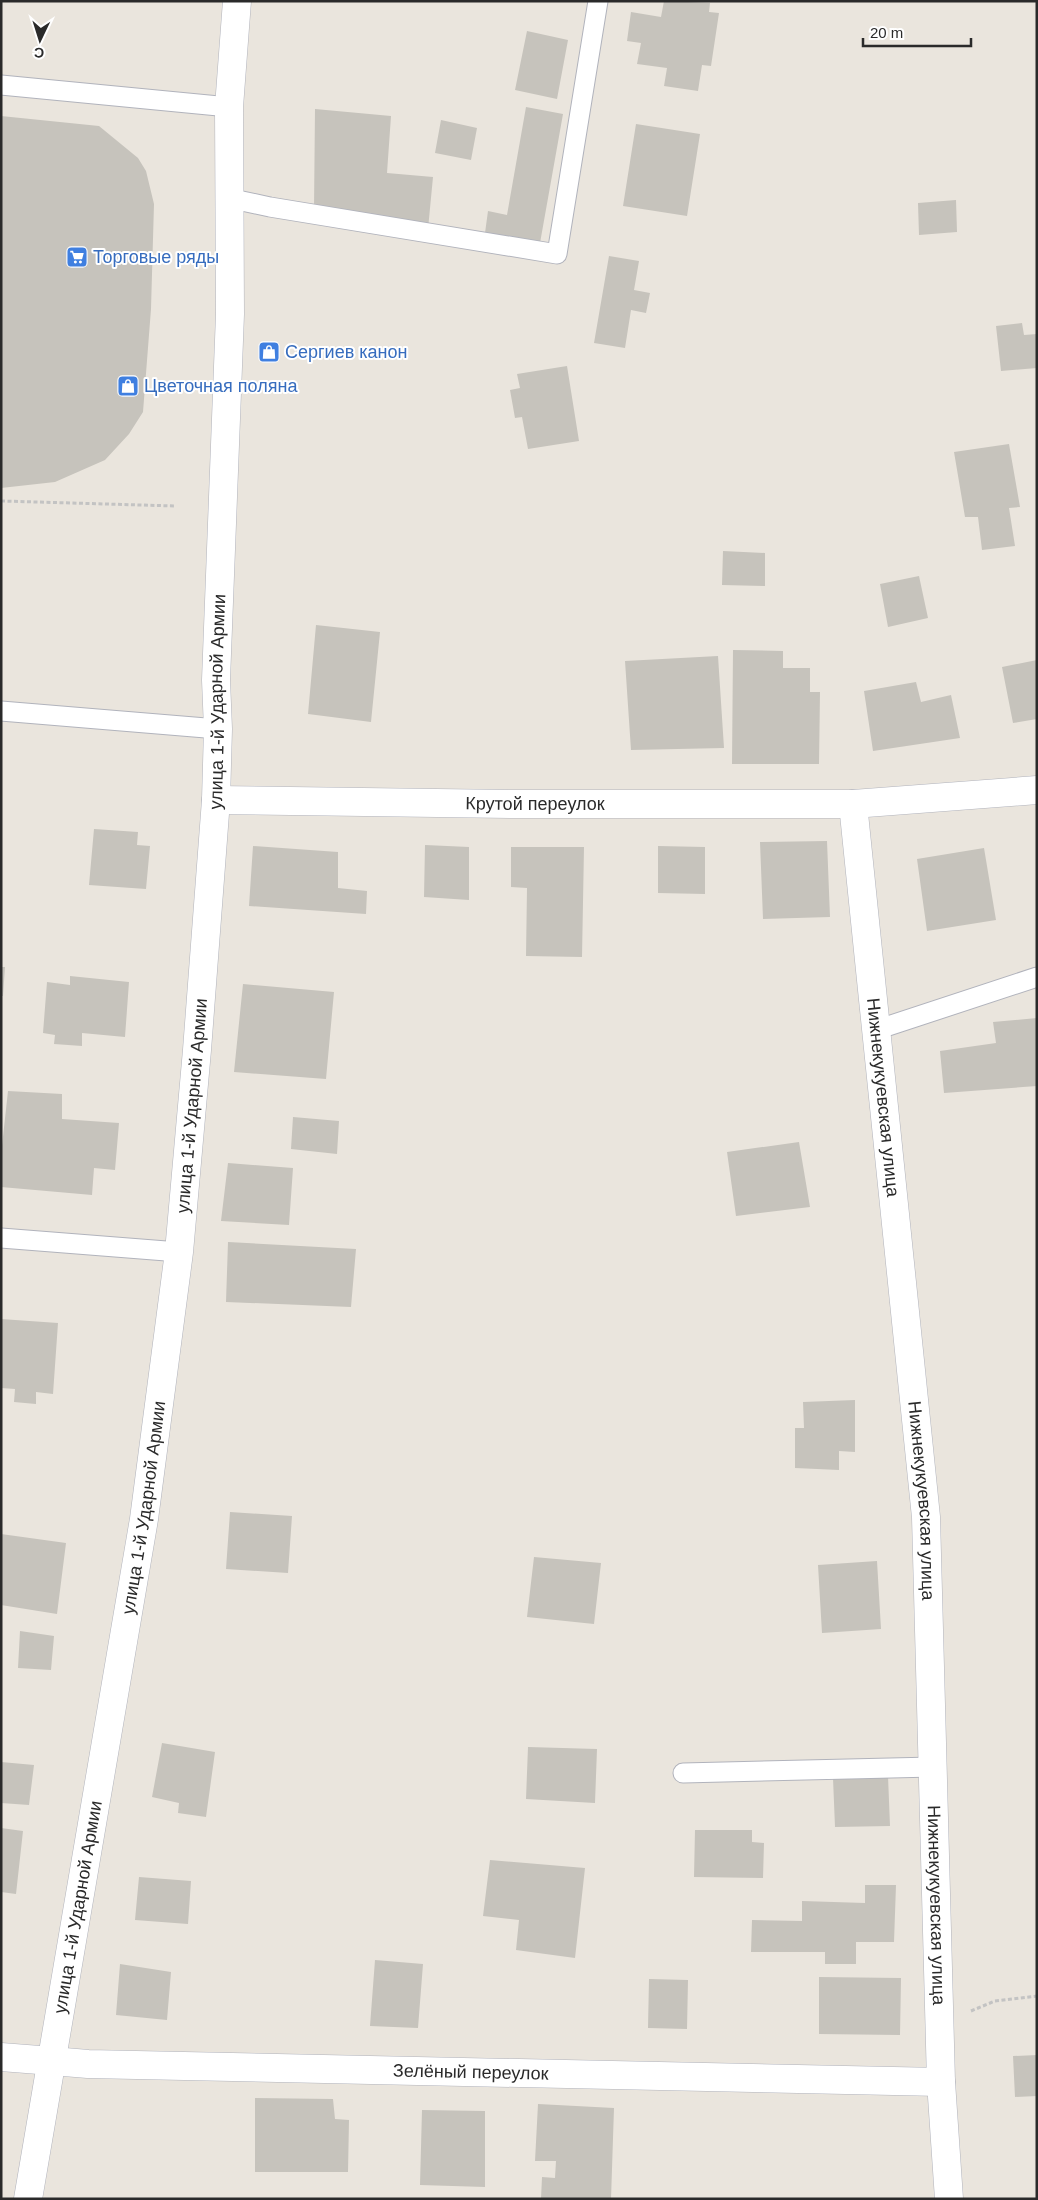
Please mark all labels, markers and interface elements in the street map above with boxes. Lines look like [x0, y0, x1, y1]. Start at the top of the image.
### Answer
north arrow [15, 15, 65, 65]
scale bar [863, 15, 970, 47]
text: 20 m [870, 24, 903, 41]
text: С [33, 45, 45, 61]
supermarket icon: Торговые ряды [65, 245, 89, 269]
place label: Торговые ряды [93, 247, 219, 267]
shop icon: Сергиев канон [257, 340, 281, 364]
place label: Сергиев канон [285, 342, 407, 362]
shop icon: Цветочная поляна [116, 374, 140, 398]
place label: Цветочная поляна [144, 376, 298, 396]
street label: улица 1-й Ударной Армии [205, 593, 229, 810]
street label: Крутой переулок [465, 793, 605, 814]
street label: улица 1-й Ударной Армии [173, 997, 211, 1214]
street label: Нижнекукуевская улица [863, 997, 903, 1199]
street label: улица 1-й Ударной Армии [118, 1400, 169, 1616]
street label: Нижнекукуевская улица [904, 1400, 938, 1602]
street label: улица 1-й Ударной Армии [50, 1799, 106, 2015]
street label: Нижнекукуевская улица [924, 1805, 949, 2006]
street label: Зелёный переулок [393, 2060, 549, 2084]

